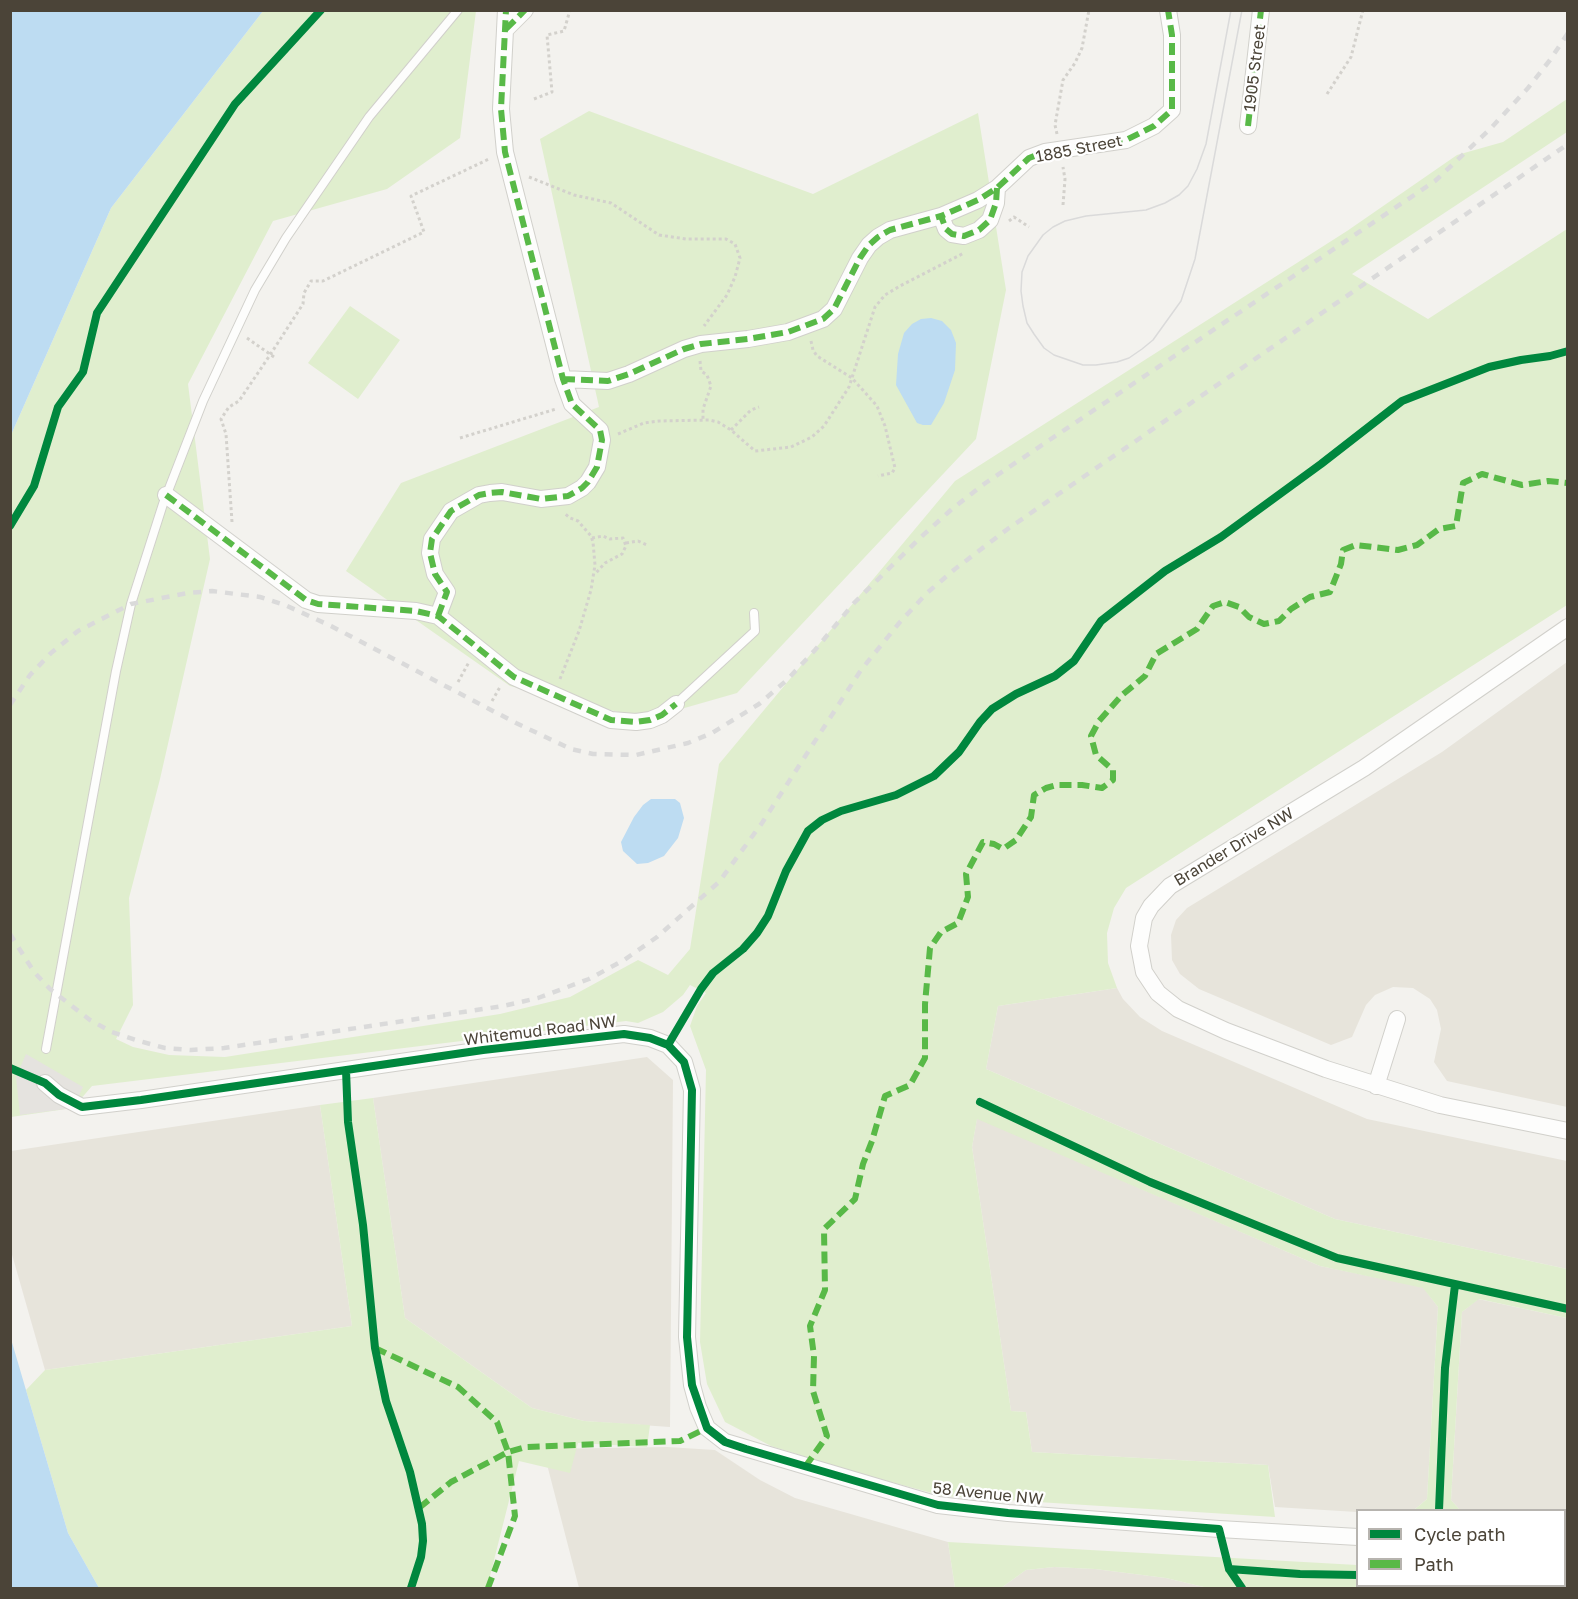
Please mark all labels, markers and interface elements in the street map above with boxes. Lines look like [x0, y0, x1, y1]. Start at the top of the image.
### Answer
street label: 1905 Street [1240, 23, 1270, 113]
street label: 1885 Street [1034, 131, 1124, 167]
street label: Brander Drive NW [1171, 804, 1297, 890]
street label: Whitemud Road NW [463, 1012, 617, 1050]
street label: 58 Avenue NW [932, 1479, 1044, 1509]
legend [1356, 1509, 1566, 1587]
text: Cycle path [1414, 1523, 1506, 1545]
text: Path [1414, 1553, 1454, 1575]

